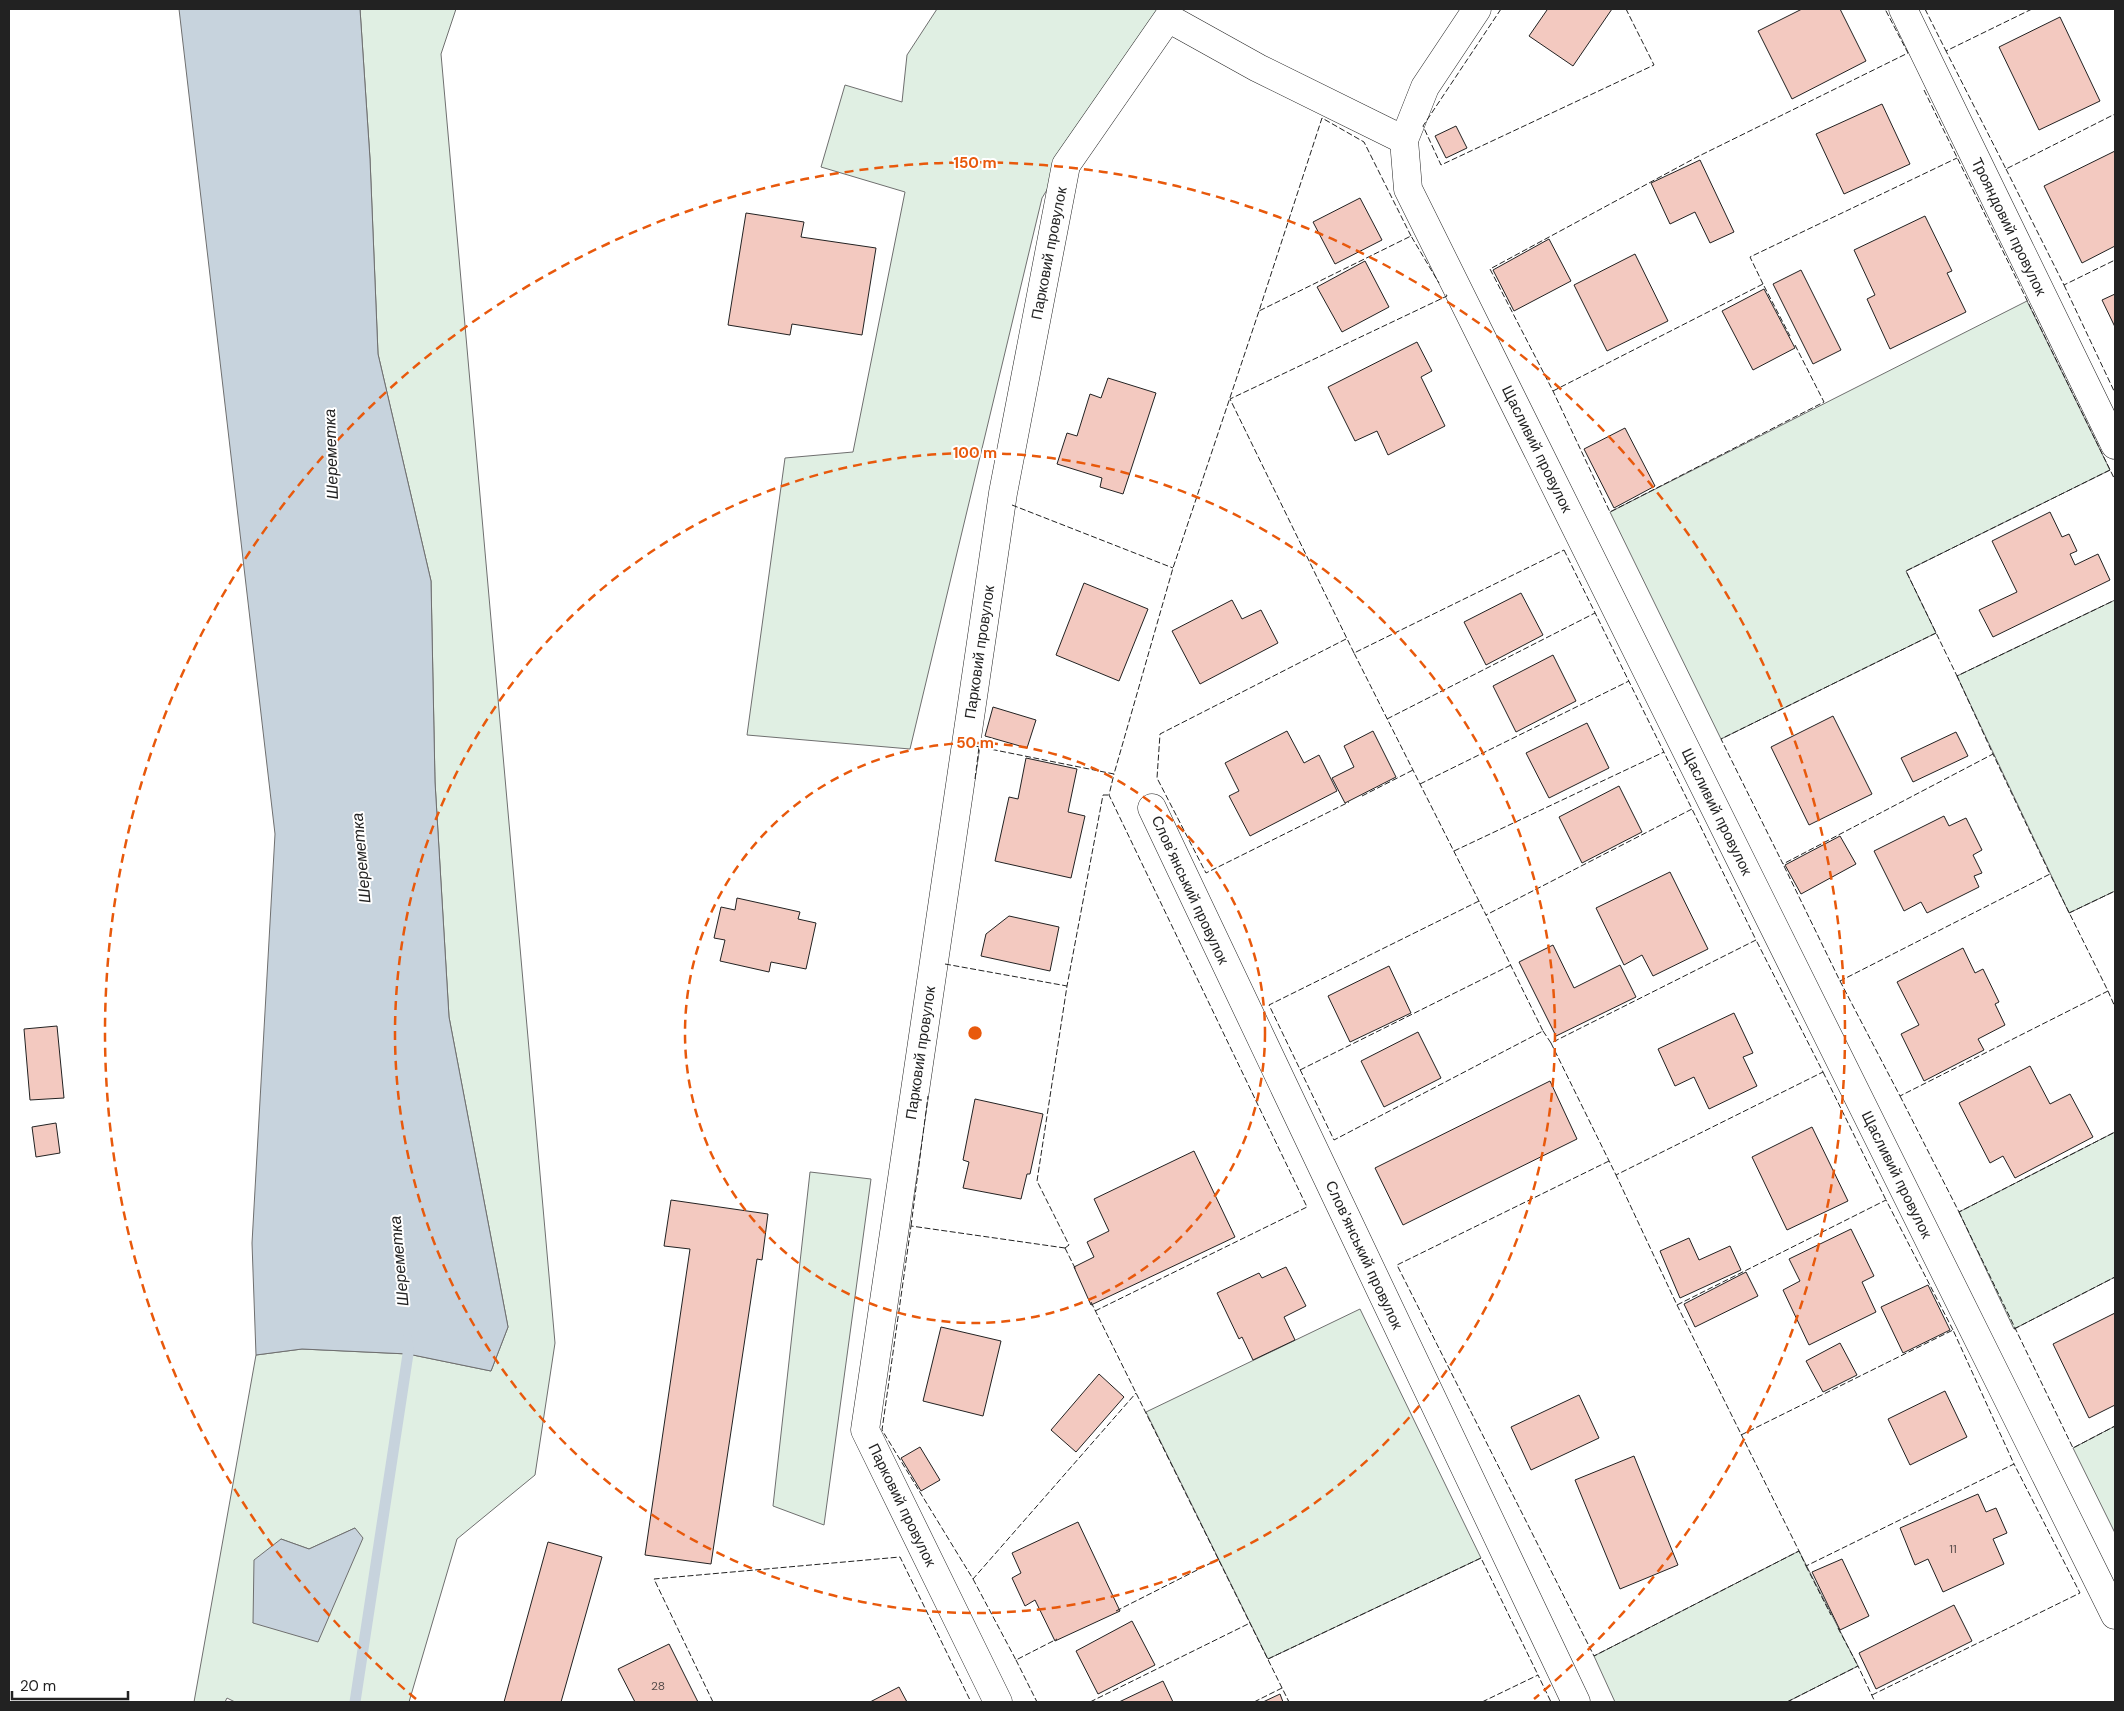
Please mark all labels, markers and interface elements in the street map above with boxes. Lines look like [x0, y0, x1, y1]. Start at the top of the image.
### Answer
text: 150 m [954, 153, 997, 173]
street label: Трояндовий провулок [1967, 154, 2051, 299]
street label: Парковий провулок [1027, 185, 1072, 321]
street label: Щасливий провулок [1497, 382, 1577, 516]
water label: Шереметка [319, 408, 343, 500]
text: 100 m [953, 443, 997, 463]
street label: Парковий провулок [960, 584, 999, 720]
text: 50 m [956, 733, 994, 753]
street label: Щасливий провулок [1677, 745, 1757, 879]
water label: Шереметка [347, 812, 375, 904]
street label: Словʼянський провулок [1147, 812, 1233, 968]
street label: Парковий провулок [901, 984, 940, 1121]
centre of rings [966, 1024, 984, 1042]
street label: Щасливий провулок [1857, 1108, 1937, 1242]
street label: Словʼянський провулок [1321, 1177, 1407, 1333]
water label: Шереметка [385, 1215, 413, 1307]
street label: Парковий провулок [863, 1440, 941, 1570]
house number: 11 [1949, 1541, 1957, 1557]
scale bar [12, 1668, 129, 1700]
text: 20 m [20, 1676, 56, 1696]
house number: 28 [651, 1678, 665, 1694]

